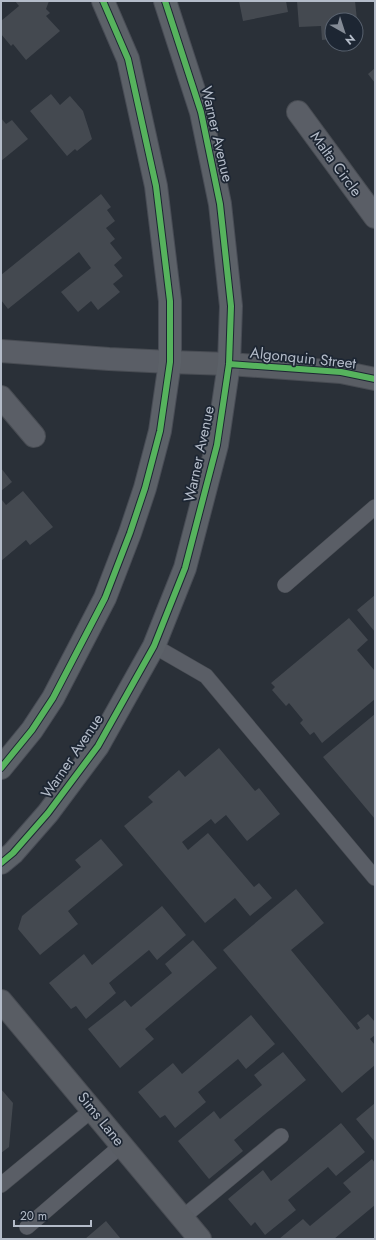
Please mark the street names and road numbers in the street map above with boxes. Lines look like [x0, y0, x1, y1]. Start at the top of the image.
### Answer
street label: Warner Avenue [195, 84, 239, 184]
street label: Malta Circle [305, 127, 367, 201]
street label: Algonquin Street [249, 341, 357, 375]
street label: Warner Avenue [178, 404, 220, 504]
street label: Warner Avenue [36, 709, 109, 803]
street label: Sims Lane [72, 1087, 130, 1151]

